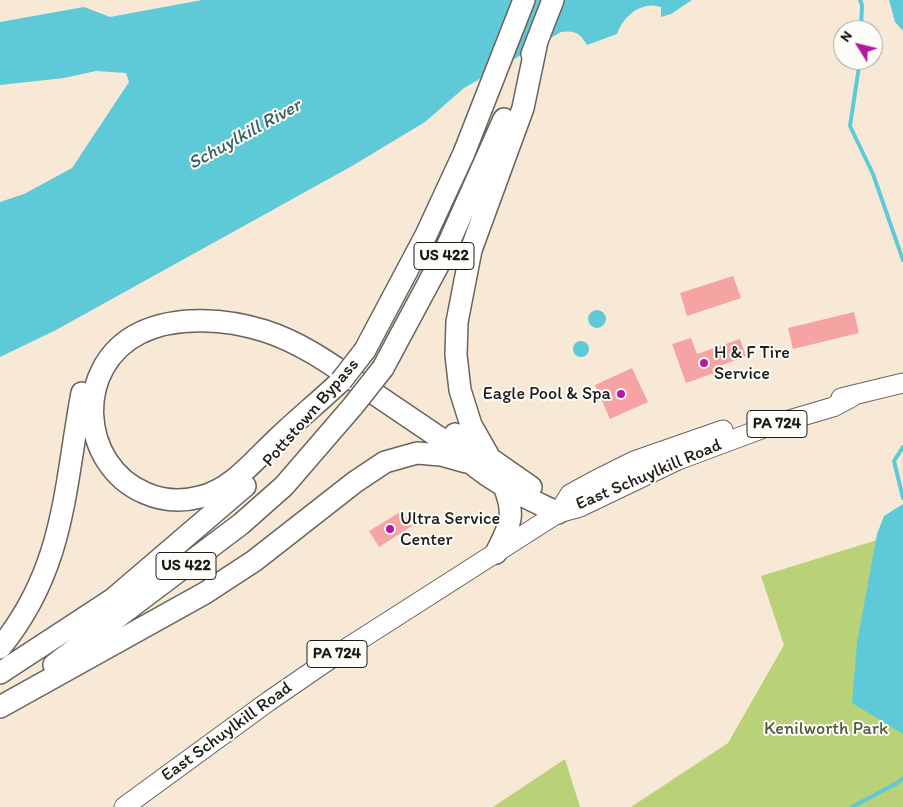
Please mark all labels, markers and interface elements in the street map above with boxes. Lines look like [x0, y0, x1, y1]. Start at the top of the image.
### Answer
north arrow [833, 20, 883, 70]
text: N [837, 28, 856, 45]
water label: Schuylkill River [185, 95, 305, 175]
road number: US 422 [414, 242, 474, 270]
place label: H & F Tire Service [714, 342, 790, 384]
street label: Pottstown Bypass [258, 354, 364, 472]
marker: H & F Tire Service [698, 357, 710, 369]
place label: Eagle Pool & Spa [483, 383, 611, 405]
marker: Eagle Pool & Spa [615, 388, 627, 400]
road number: PA 724 [747, 410, 807, 438]
street label: East Schuylkill Road [573, 435, 725, 515]
place label: Ultra Service Center [400, 508, 500, 550]
marker: Ultra Service Center [384, 523, 396, 535]
road number: US 422 [156, 552, 216, 580]
road number: PA 724 [307, 641, 367, 668]
street label: East Schuylkill Road [157, 677, 297, 787]
park label: Kenilworth Park [764, 718, 888, 740]

